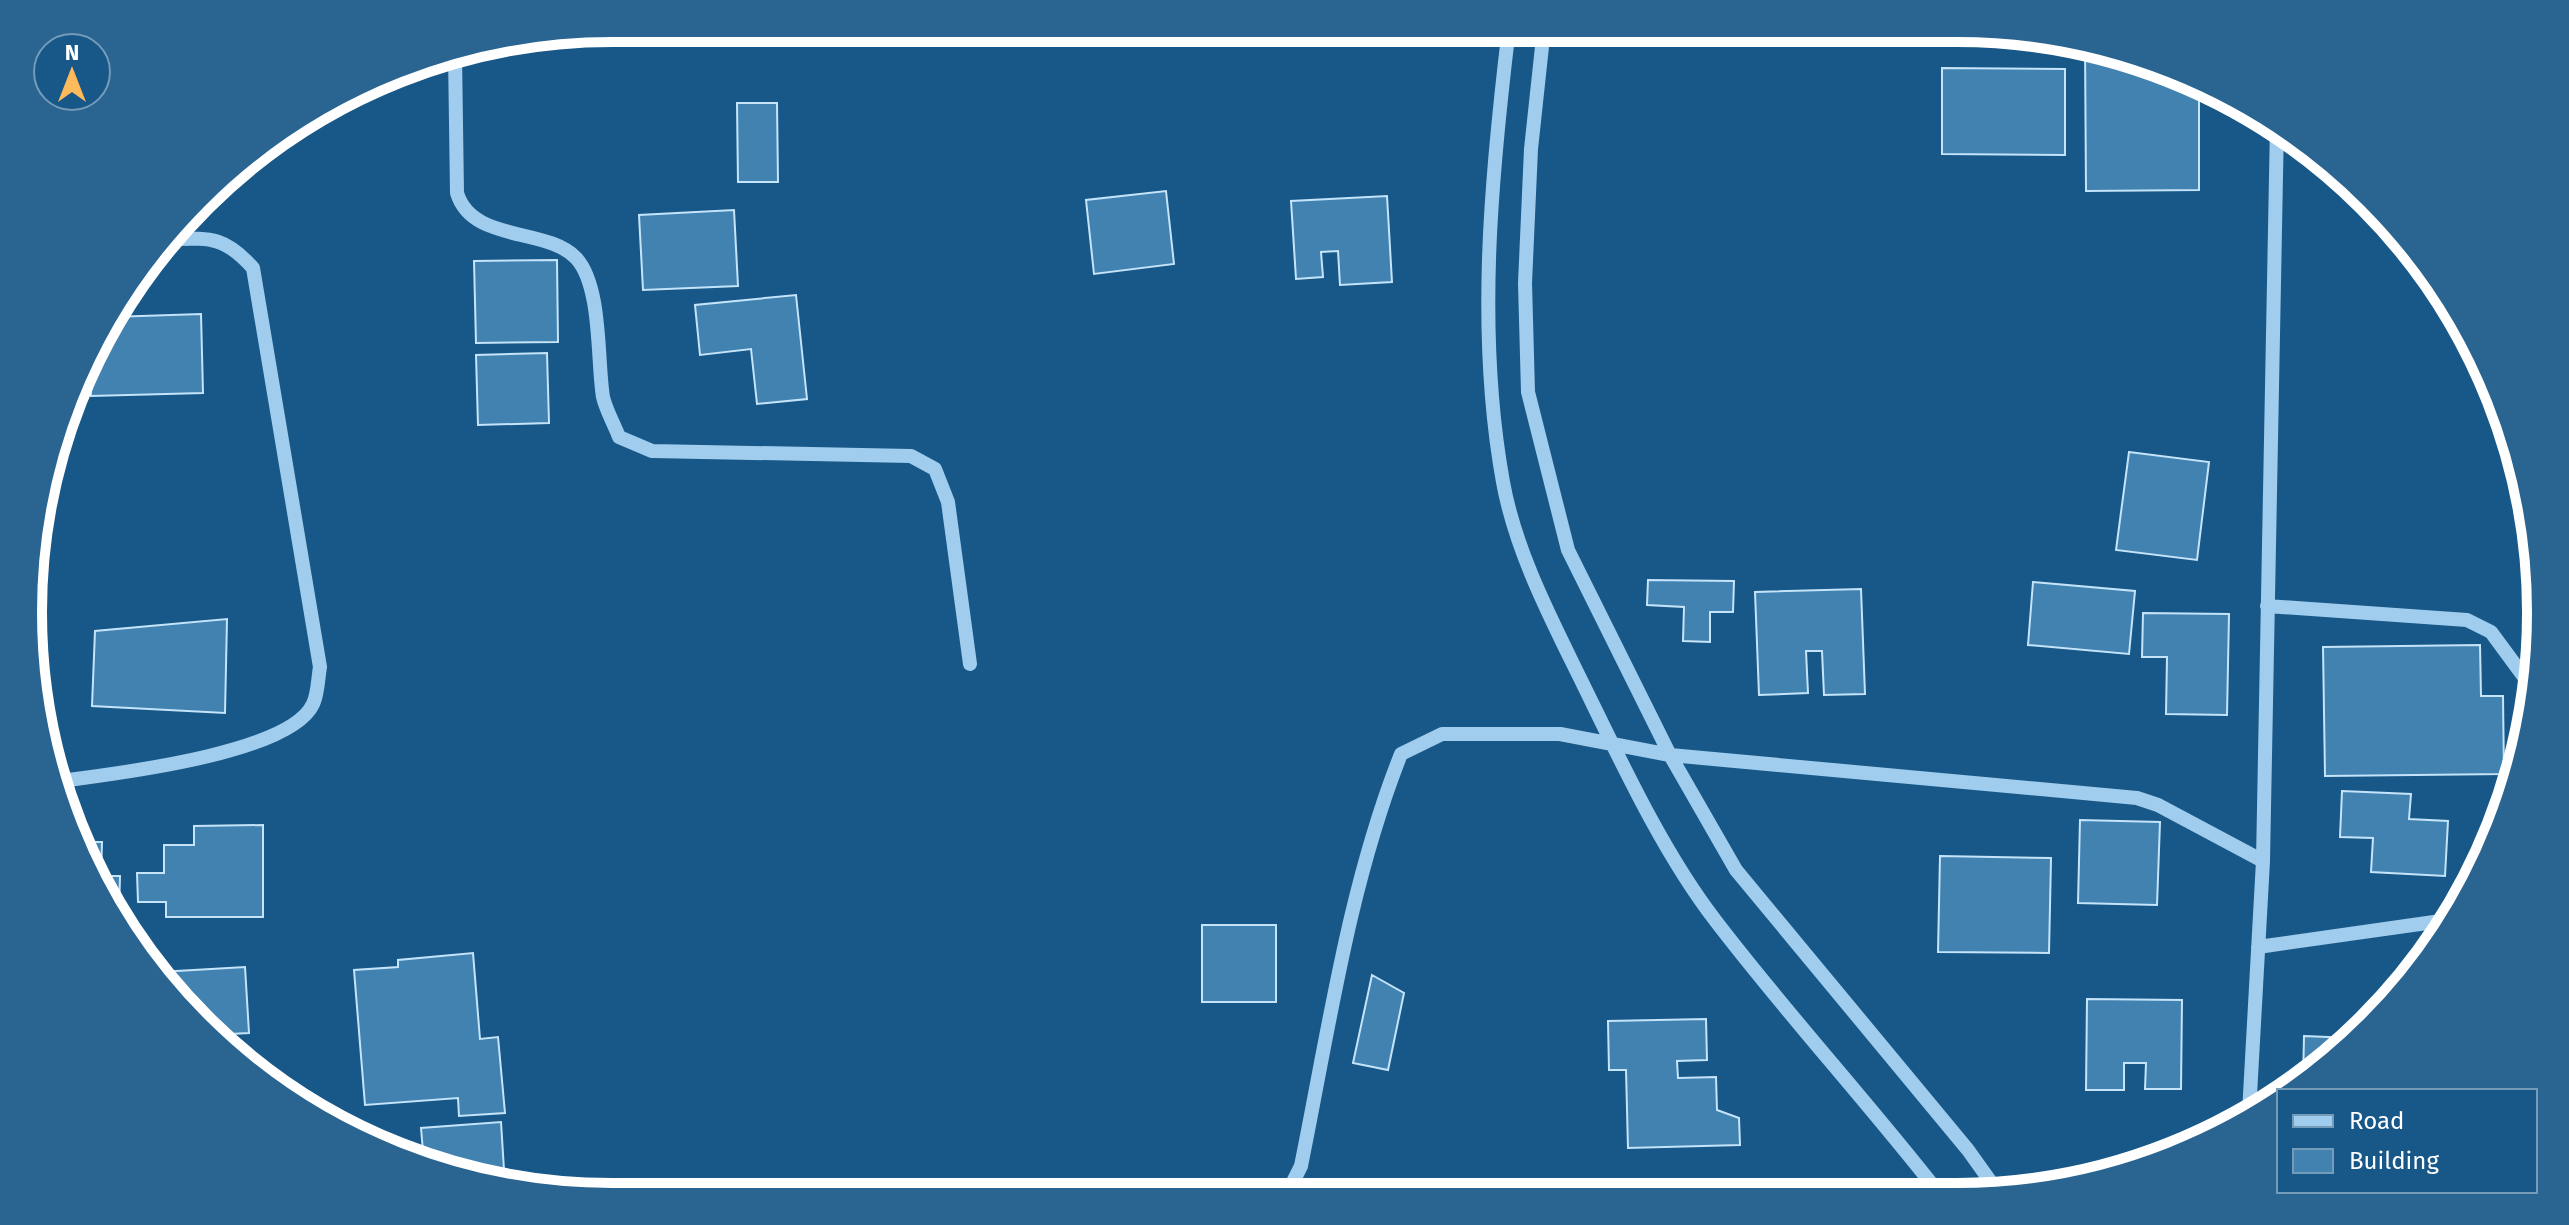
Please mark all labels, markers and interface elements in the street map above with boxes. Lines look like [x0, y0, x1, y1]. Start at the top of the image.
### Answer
north arrow [32, 32, 112, 112]
text: N [65, 39, 79, 66]
legend [2277, 1089, 2537, 1193]
text: Road [2349, 1107, 2404, 1135]
text: Building [2349, 1147, 2439, 1175]

